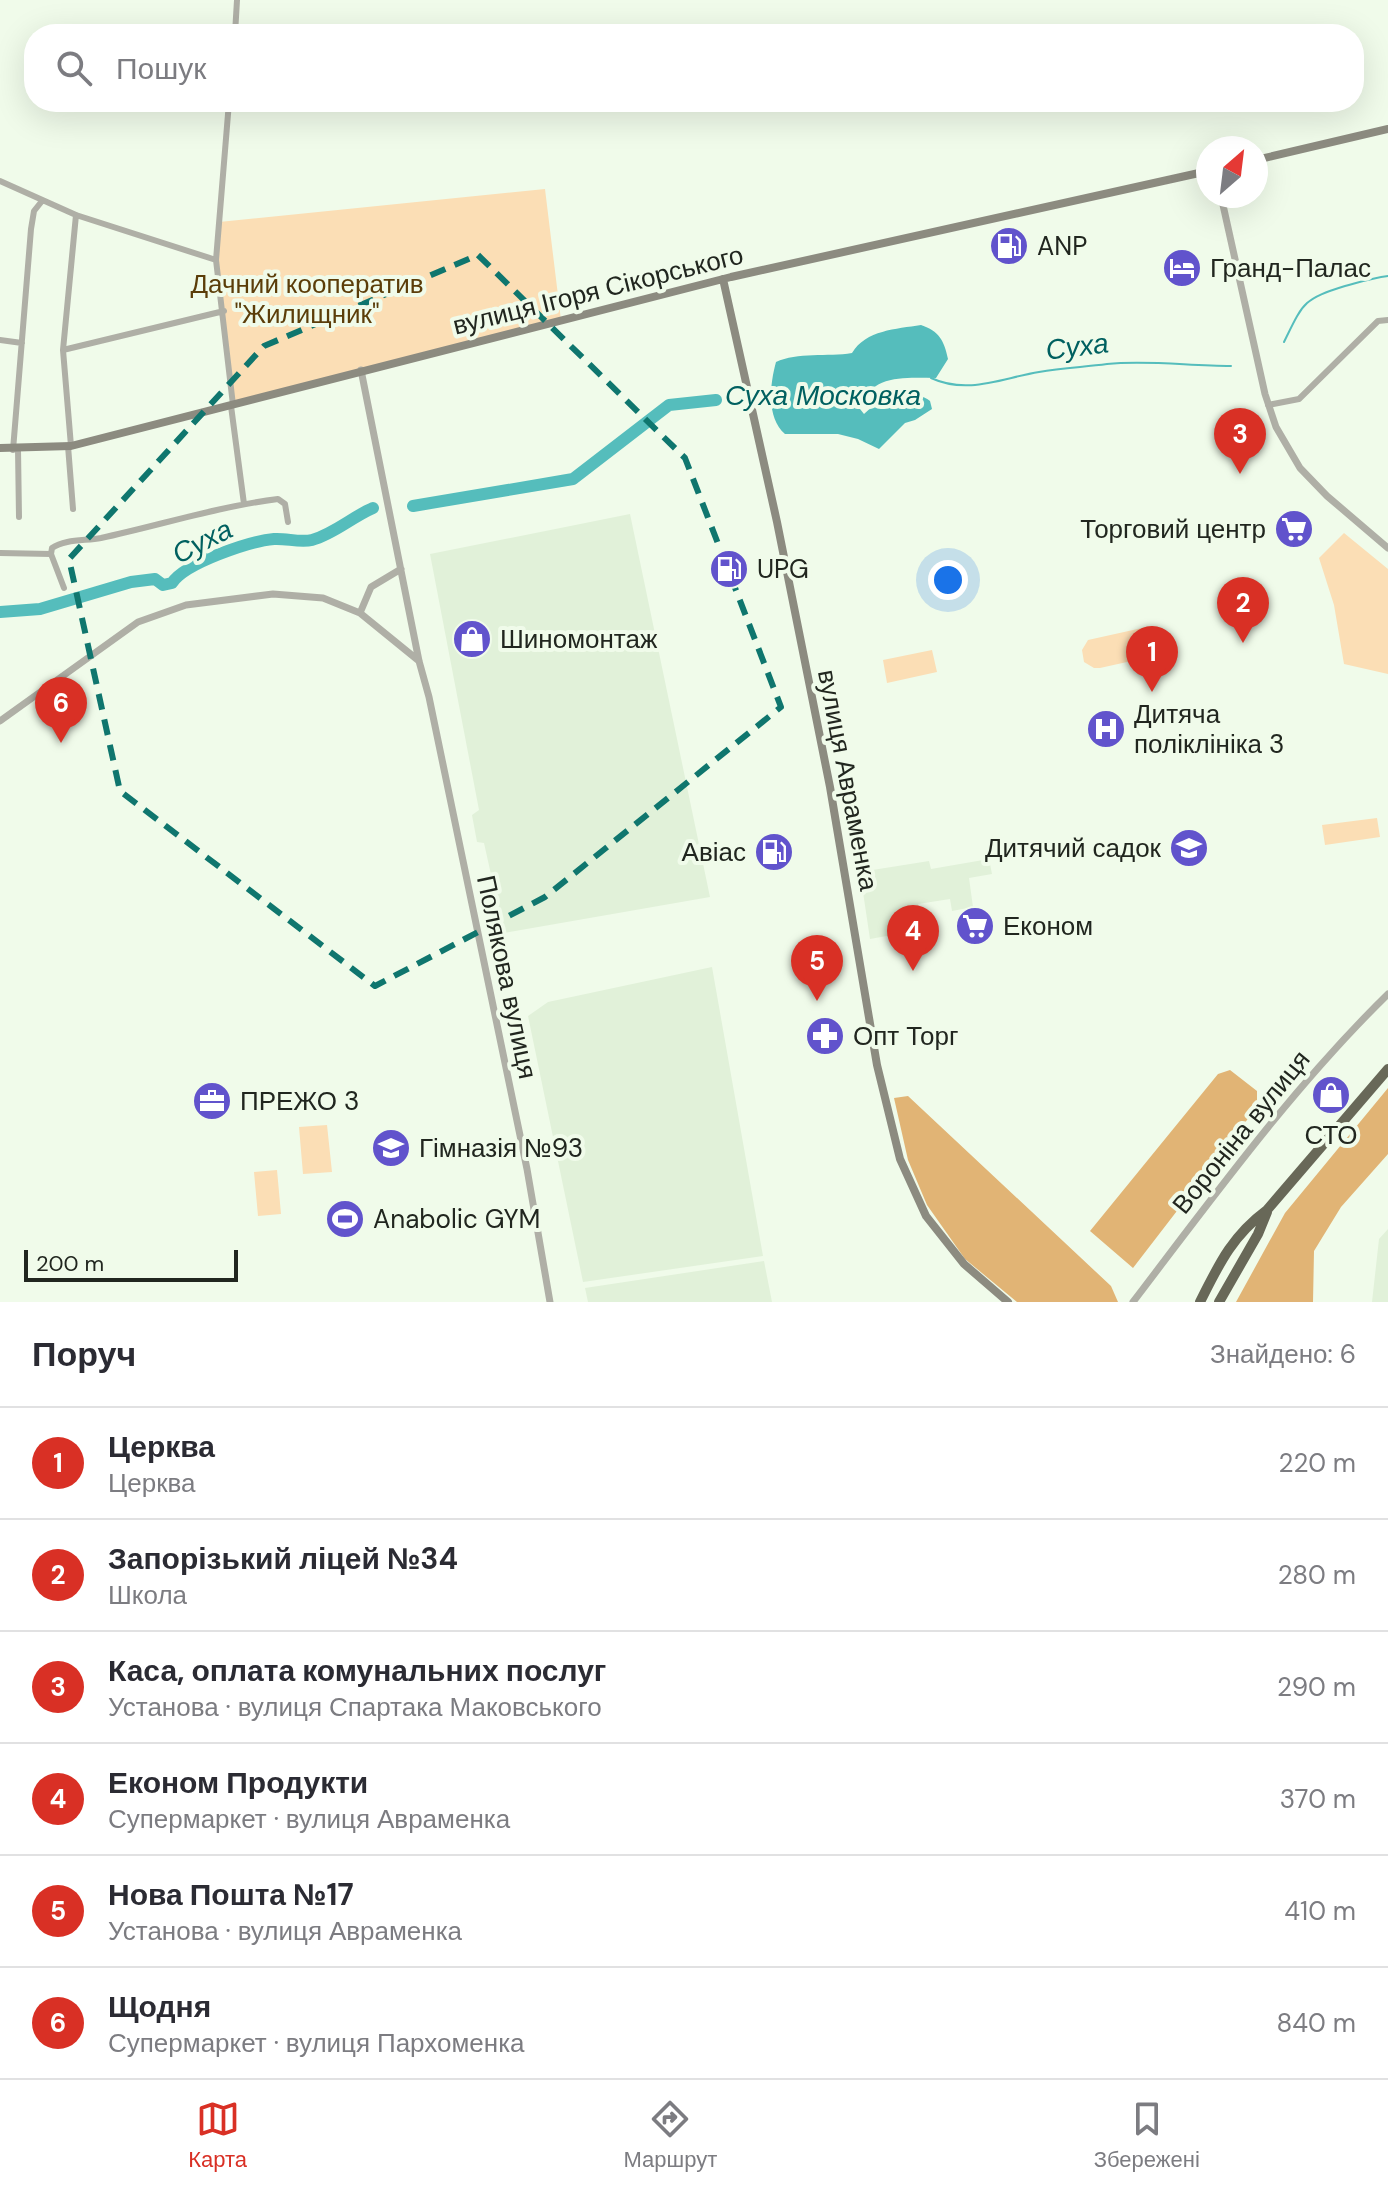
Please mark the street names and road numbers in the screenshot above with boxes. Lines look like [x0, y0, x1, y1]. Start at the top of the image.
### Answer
street label: вулиця Ігоря Сікорського [449, 237, 747, 343]
street label: вулиця Авраменка [810, 667, 886, 894]
street label: Полякова вулиця [469, 872, 545, 1082]
street label: Вороніна вулиця [1165, 1043, 1317, 1221]

